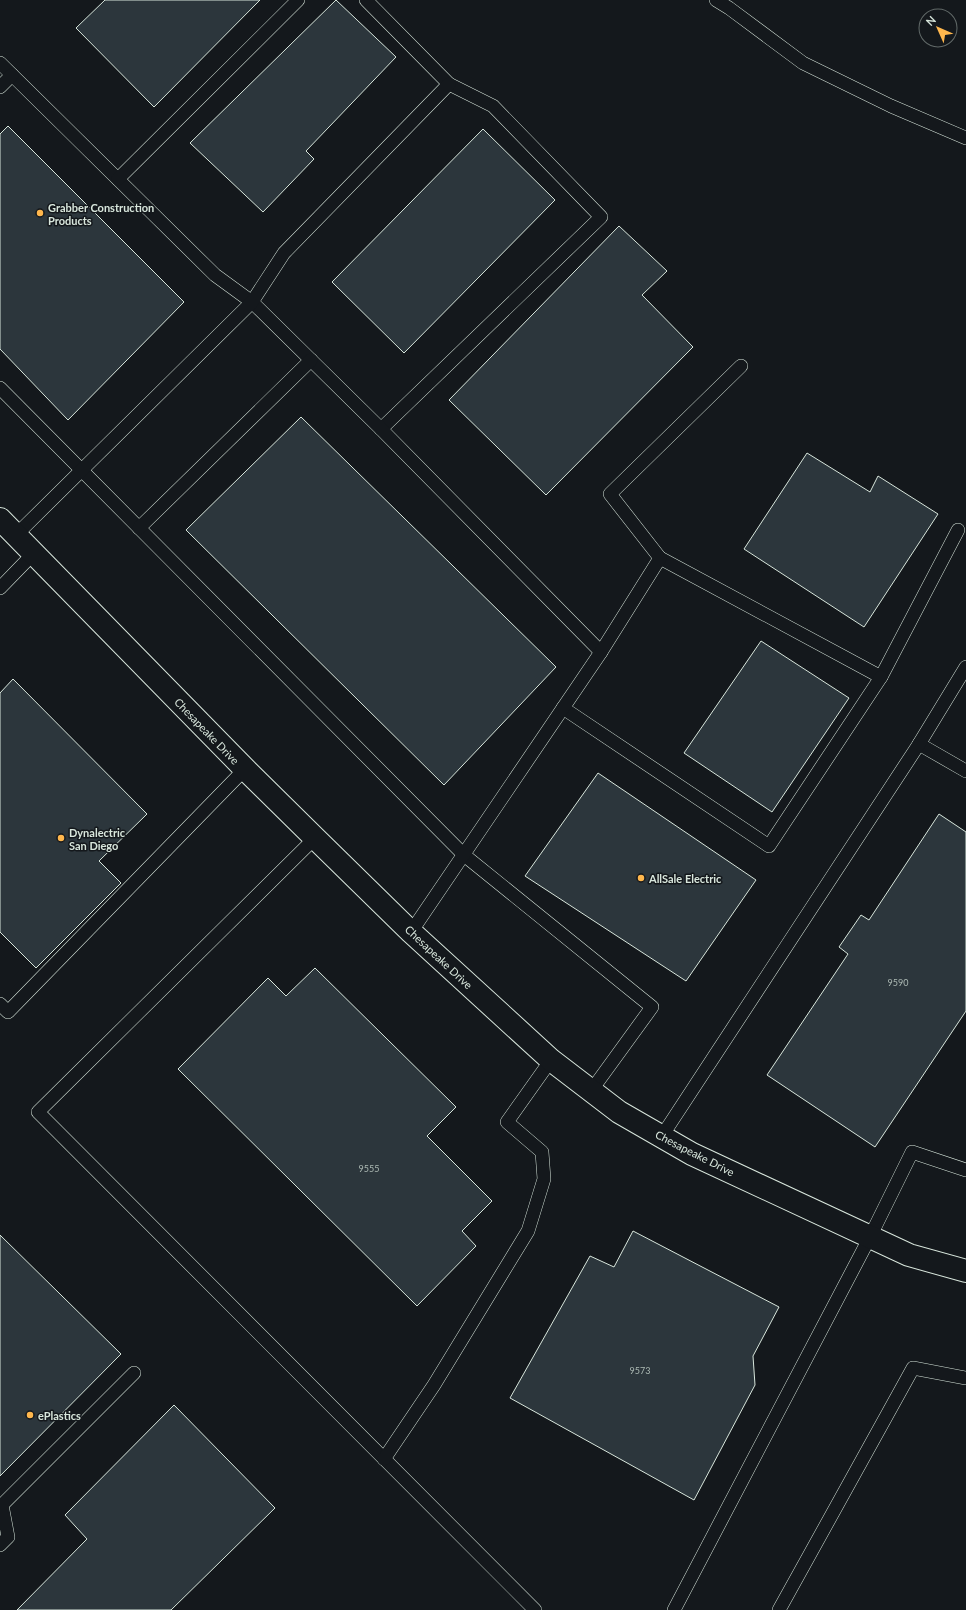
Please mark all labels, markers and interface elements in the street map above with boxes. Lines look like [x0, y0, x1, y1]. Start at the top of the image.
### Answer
north arrow [918, 8, 958, 48]
text: N [923, 13, 938, 28]
place label: Grabber Construction Products [48, 201, 154, 227]
marker: Grabber Construction Products [35, 208, 45, 218]
street label: Chesapeake Drive [172, 695, 242, 767]
place label: Dynalectric San Diego [69, 826, 126, 852]
marker: Dynalectric San Diego [56, 833, 66, 843]
place label: AllSale Electric [648, 872, 722, 885]
marker: AllSale Electric [636, 873, 646, 883]
street label: Chesapeake Drive [403, 923, 475, 992]
house number: 9590 [888, 977, 908, 988]
street label: Chesapeake Drive [653, 1127, 737, 1179]
house number: 9555 [359, 1163, 379, 1174]
house number: 9573 [630, 1365, 650, 1376]
place label: ePlastics [38, 1409, 81, 1422]
marker: ePlastics [25, 1410, 35, 1420]

